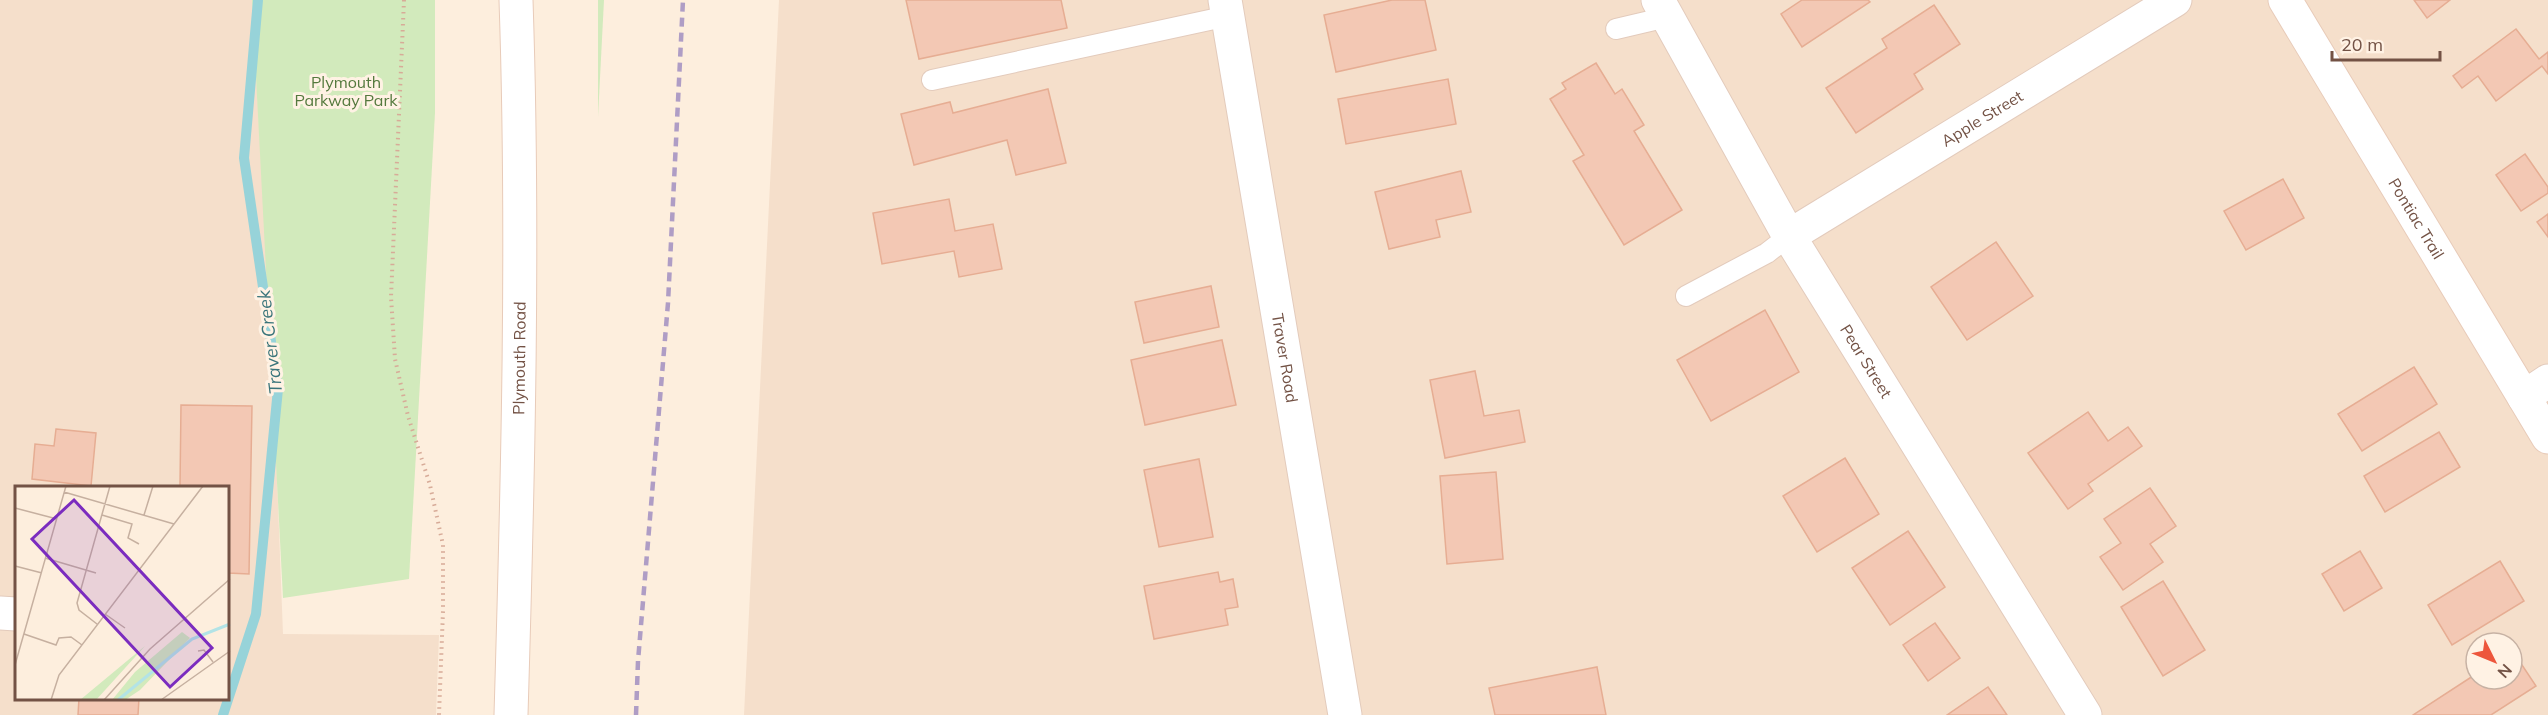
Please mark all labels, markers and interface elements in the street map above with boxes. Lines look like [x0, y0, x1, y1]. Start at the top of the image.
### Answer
scale bar [2332, 24, 2440, 62]
text: 20 m [2341, 33, 2383, 56]
park label: Plymouth Parkway Park [294, 72, 398, 110]
street label: Apple Street [1937, 85, 2027, 151]
street label: Pontiac Trail [2384, 174, 2449, 263]
water label: Traver Creek [252, 288, 287, 395]
street label: Plymouth Road [508, 301, 530, 415]
street label: Traver Road [1268, 312, 1302, 404]
street label: Pear Street [1836, 321, 1897, 402]
inset map [15, 486, 230, 700]
north arrow [2464, 631, 2524, 691]
text: N [2494, 660, 2516, 682]

